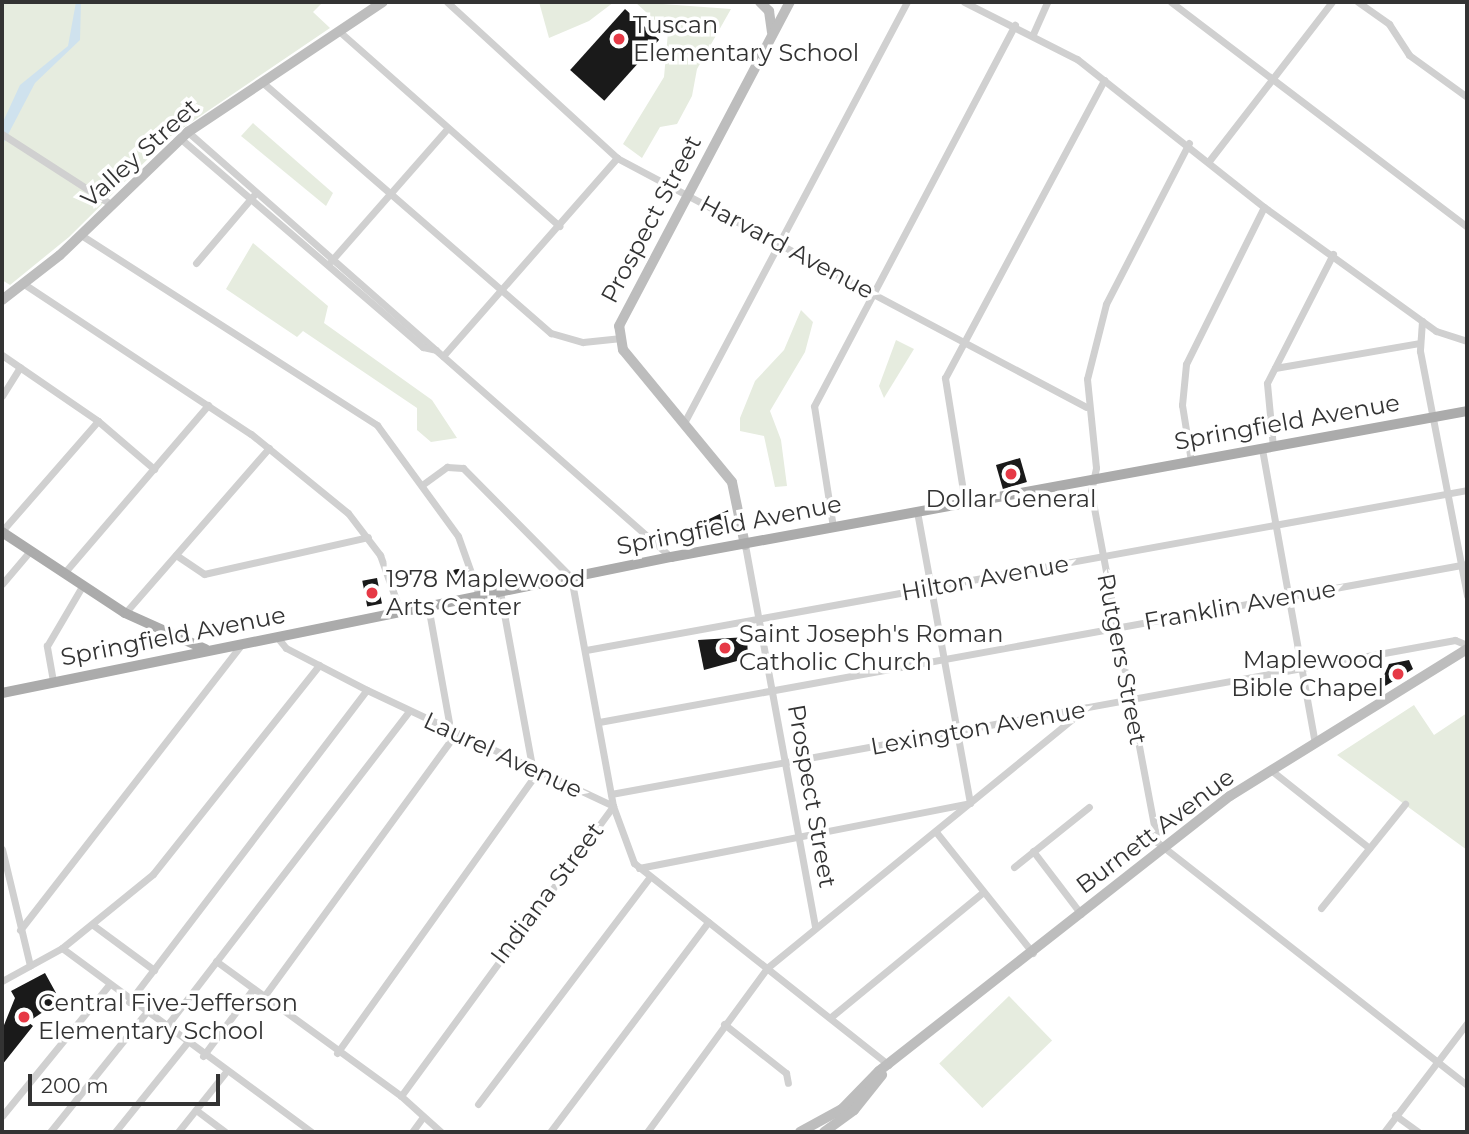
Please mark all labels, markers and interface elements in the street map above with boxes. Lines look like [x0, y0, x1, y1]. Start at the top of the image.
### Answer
place label: Tuscan Elementary School [633, 11, 859, 67]
marker: Tuscan Elementary School [611, 31, 627, 47]
street label: Valley Street [75, 93, 205, 213]
street label: Prospect Street [595, 130, 707, 308]
street label: Harvard Avenue [695, 189, 879, 305]
street label: Springfield Avenue [1172, 388, 1402, 456]
marker: Dollar General [1003, 466, 1019, 482]
place label: Dollar General [926, 485, 1096, 513]
street label: Springfield Avenue [614, 489, 844, 561]
street label: Hilton Avenue [899, 549, 1071, 607]
place label: 1978 Maplewood Arts Center [386, 565, 586, 621]
street label: Rutgers Street [1091, 571, 1153, 747]
street label: Franklin Avenue [1142, 574, 1338, 636]
marker: 1978 Maplewood Arts Center [364, 585, 380, 601]
street label: Springfield Avenue [58, 600, 288, 672]
place label: Saint Joseph's Roman Catholic Church [739, 620, 1004, 676]
marker: Saint Joseph's Roman Catholic Church [717, 640, 733, 656]
place label: Maplewood Bible Chapel [1231, 646, 1384, 702]
marker: Maplewood Bible Chapel [1390, 666, 1406, 682]
street label: Lexington Avenue [868, 695, 1088, 761]
street label: Prospect Street [782, 702, 842, 890]
street label: Laurel Avenue [419, 706, 587, 804]
street label: Burnett Avenue [1070, 762, 1240, 900]
street label: Indiana Street [484, 817, 610, 969]
place label: Central Five-Jefferson Elementary School [38, 989, 298, 1045]
marker: Central Five-Jefferson Elementary School [16, 1009, 32, 1025]
scale bar [32, 1060, 224, 1104]
text: 200 m [41, 1073, 108, 1098]

